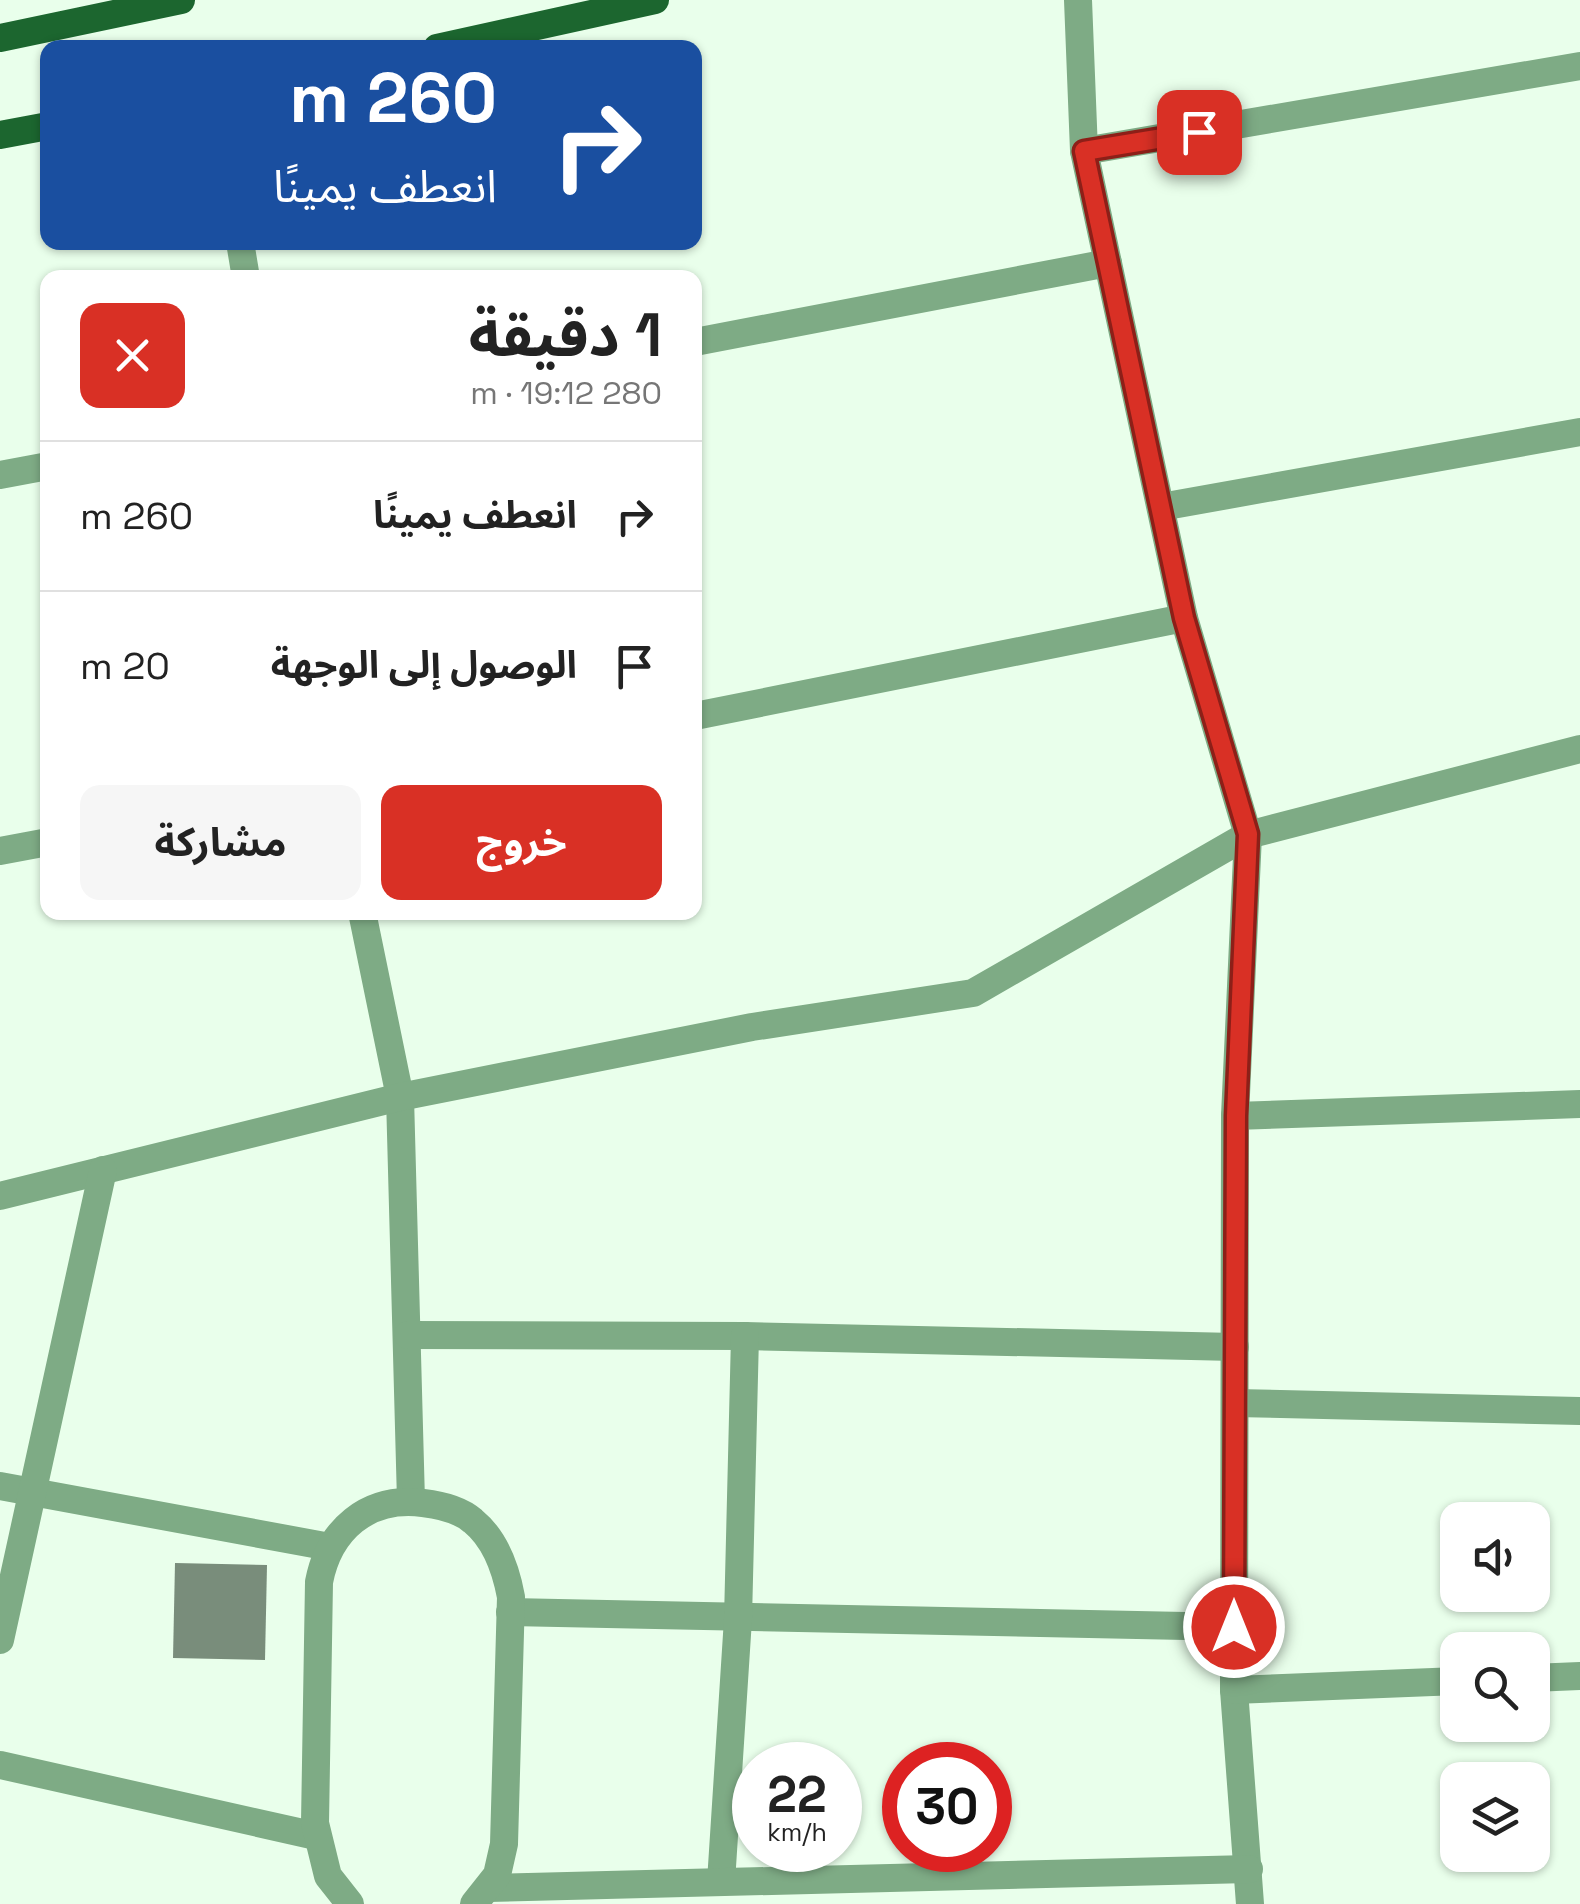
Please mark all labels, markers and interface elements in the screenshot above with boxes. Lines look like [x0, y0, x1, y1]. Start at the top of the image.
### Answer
text: 260 m [289, 53, 497, 142]
icon: right [532, 80, 662, 210]
pin [1157, 90, 1242, 175]
icon: arrive [1172, 105, 1227, 160]
text: انعطف يمينًا [273, 158, 497, 215]
text: 1 دقيقة [469, 297, 662, 374]
button: close [80, 303, 185, 408]
text: 280 m · 19:12 [470, 373, 662, 413]
icon: right [607, 489, 662, 544]
text: انعطف يمينًا [373, 491, 577, 539]
text: 260 m [80, 492, 193, 540]
icon: arrive [607, 639, 662, 694]
text: الوصول إلى الوجهة [271, 641, 577, 689]
text: 20 m [80, 642, 170, 690]
button: مشاركة [80, 785, 361, 900]
button: خروج [381, 785, 662, 900]
map controls [1440, 1502, 1550, 1872]
button: sound [1440, 1502, 1550, 1612]
position arrow [1182, 1575, 1286, 1679]
button: search [1440, 1632, 1550, 1742]
speed limit sign: 30 [882, 1742, 1012, 1872]
button: layers [1440, 1762, 1550, 1872]
text: 22 [767, 1763, 827, 1827]
text: km/h [767, 1816, 827, 1848]

